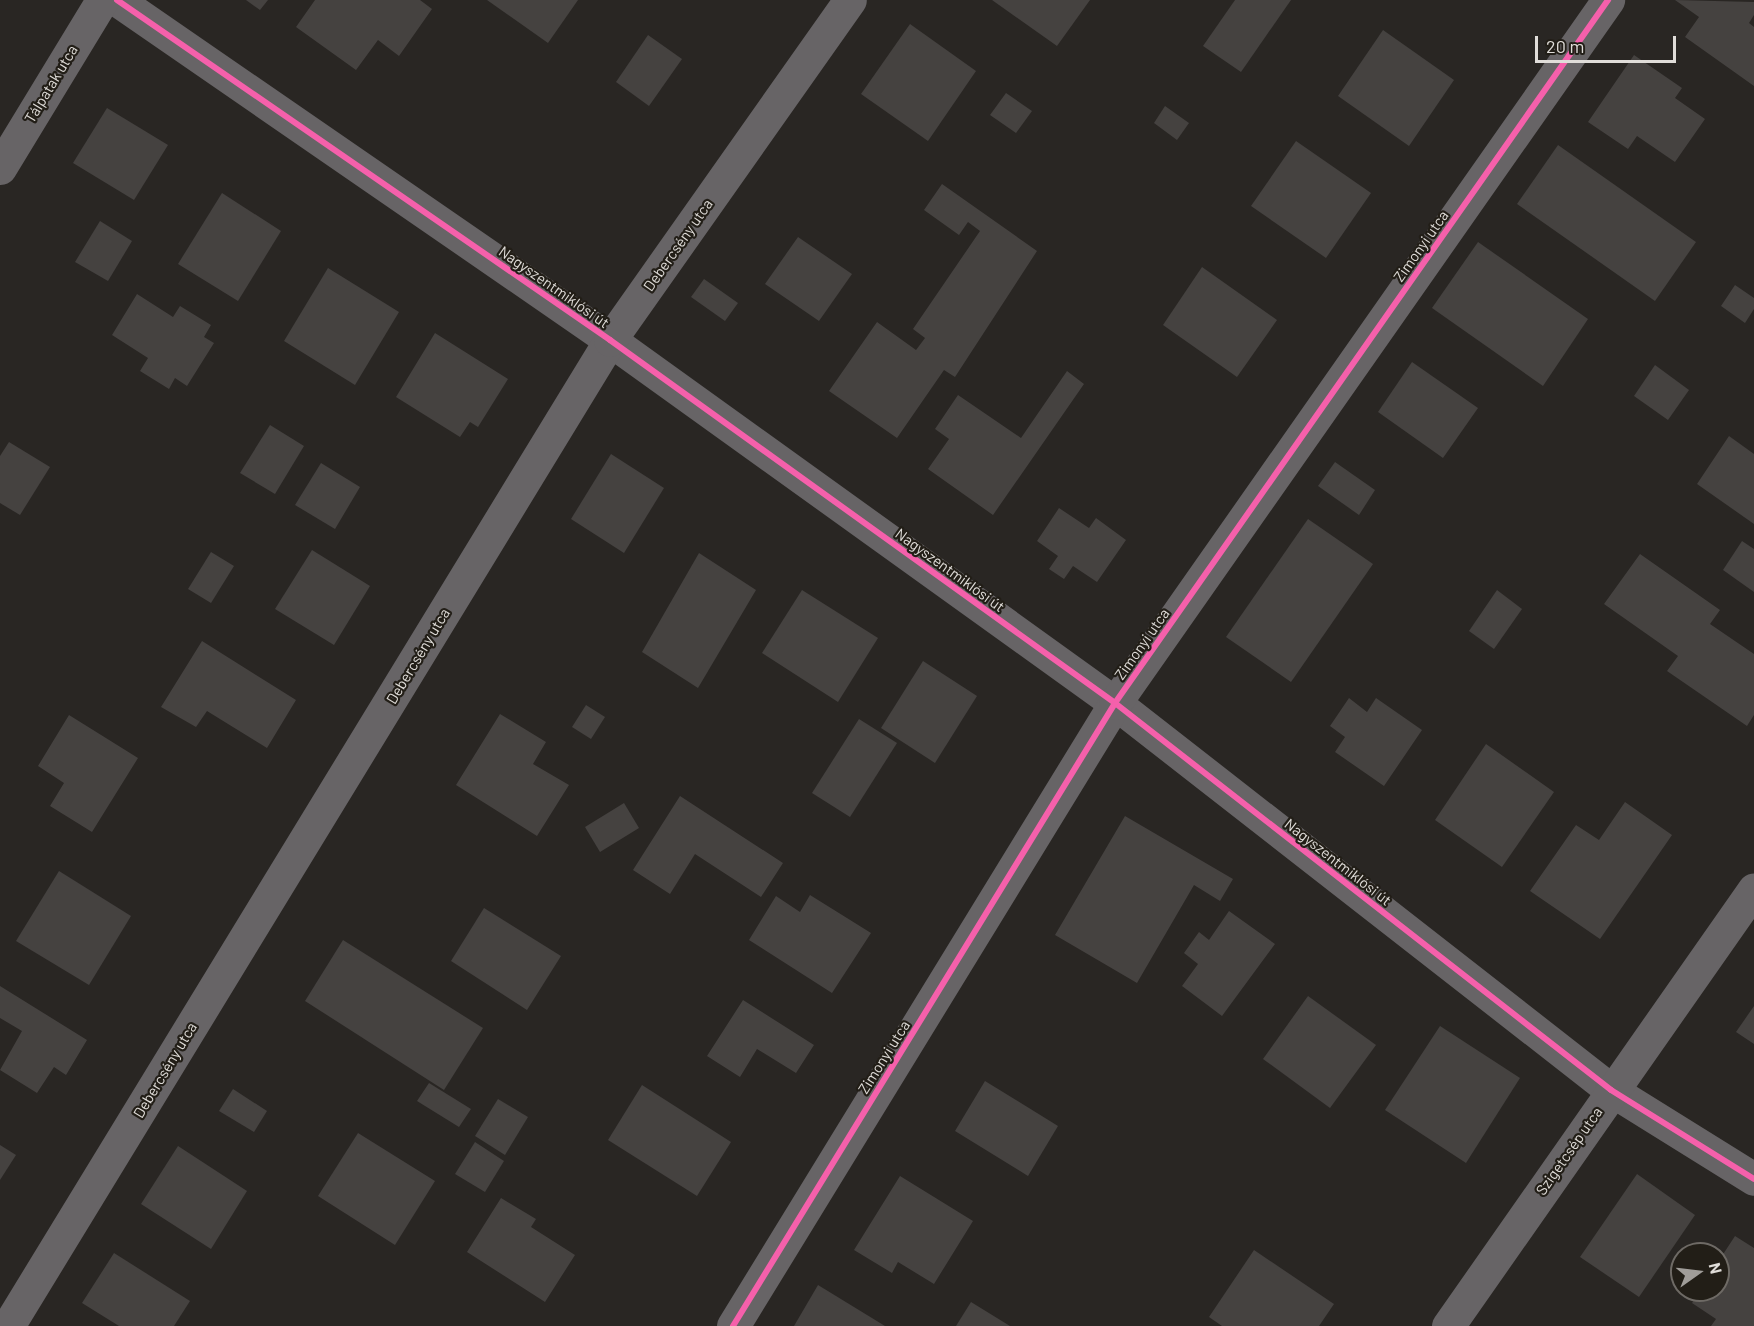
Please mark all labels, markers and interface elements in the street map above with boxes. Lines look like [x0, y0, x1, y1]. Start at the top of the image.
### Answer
scale bar [1538, 24, 1679, 62]
text: 20 m [1546, 35, 1584, 57]
street label: Tálpatak utca [21, 42, 81, 126]
street label: Debercsény utca [640, 195, 716, 295]
street label: Zimonyi utca [1390, 207, 1452, 285]
street label: Nagyszentmiklósi út [495, 242, 613, 332]
street label: Nagyszentmiklósi út [892, 524, 1008, 616]
street label: Debercsény utca [382, 605, 454, 707]
street label: Zimonyi utca [1111, 605, 1173, 683]
street label: Nagyszentmiklósi út [1281, 815, 1395, 909]
street label: Zimonyi utca [854, 1017, 914, 1097]
street label: Debercsény utca [129, 1019, 201, 1121]
street label: Szigetcsép utca [1532, 1103, 1606, 1199]
north arrow [1670, 1242, 1730, 1302]
text: N [1706, 1261, 1727, 1275]

